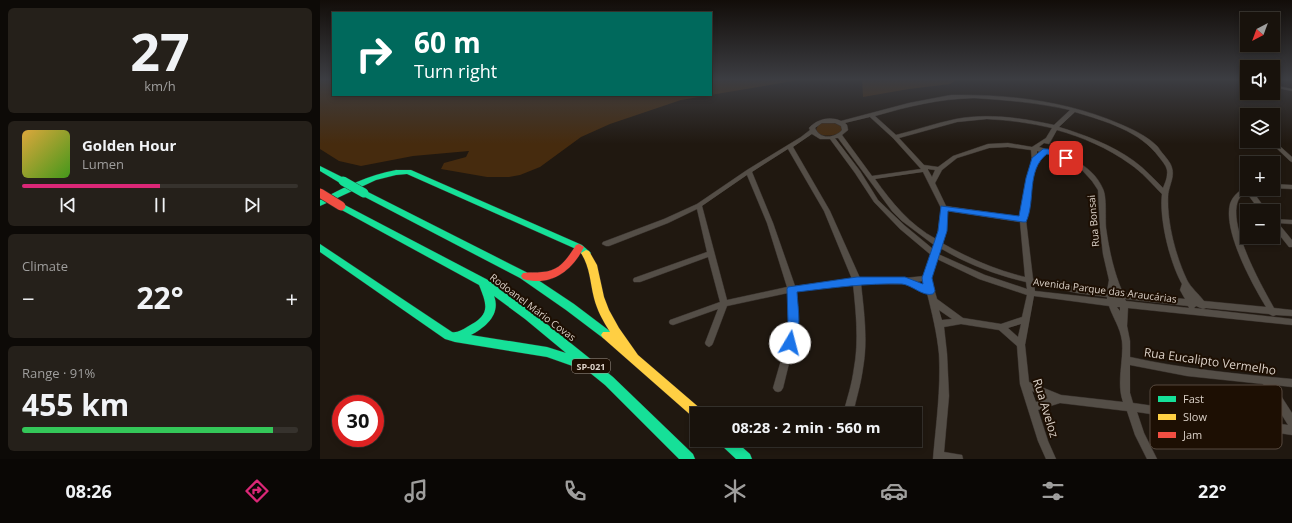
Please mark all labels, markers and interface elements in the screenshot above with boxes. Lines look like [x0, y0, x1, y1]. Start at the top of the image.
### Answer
north arrow [1240, 12, 1280, 52]
map controls [1240, 12, 1280, 244]
text: 27 [130, 15, 190, 86]
text: 60 m [414, 23, 481, 61]
icon: right [348, 28, 400, 80]
text: Turn right [414, 59, 497, 83]
button: sound [1240, 60, 1280, 100]
text: km/h [144, 77, 176, 95]
button: layers [1240, 108, 1280, 148]
text: Golden Hour [82, 135, 176, 155]
pin [1049, 141, 1083, 175]
icon: arrive [1055, 147, 1077, 169]
text: Lumen [82, 155, 124, 173]
button: + [1240, 156, 1280, 196]
icon: previous [57, 194, 79, 216]
icon: pause [149, 194, 171, 216]
icon: next [241, 194, 263, 216]
street label: Rua Bonsai [1084, 195, 1102, 247]
button: − [1240, 204, 1280, 244]
text: Climate [22, 257, 68, 275]
street label: Rodoanel Mário Covas [487, 270, 579, 344]
street label: Avenida Parque das Araucárias [1032, 274, 1178, 306]
text: 22° [136, 277, 184, 318]
text: − [22, 283, 35, 313]
text: + [285, 283, 298, 313]
position arrow [769, 322, 811, 364]
street label: Rua Eucalipto Vermelho [1143, 343, 1277, 379]
road number: SP-021 [572, 359, 610, 373]
text: Range · 91% [22, 364, 95, 382]
street label: Rua Aveloz [1029, 376, 1063, 440]
text: 455 km [22, 384, 129, 425]
legend [1150, 385, 1282, 449]
text: Fast [1183, 391, 1204, 406]
speed limit sign: 30 [332, 395, 384, 447]
text: Slow [1183, 409, 1207, 424]
text: 08:28 · 2 min · 560 m [732, 417, 880, 437]
text: Jam [1182, 427, 1202, 442]
icon: directions [243, 477, 271, 505]
icon: music [402, 477, 430, 505]
icon: phone [561, 477, 589, 505]
icon: climate [721, 477, 749, 505]
icon: car [880, 477, 908, 505]
icon: filters [1039, 477, 1067, 505]
text: 08:26 [66, 479, 112, 503]
text: 22° [1198, 479, 1226, 503]

